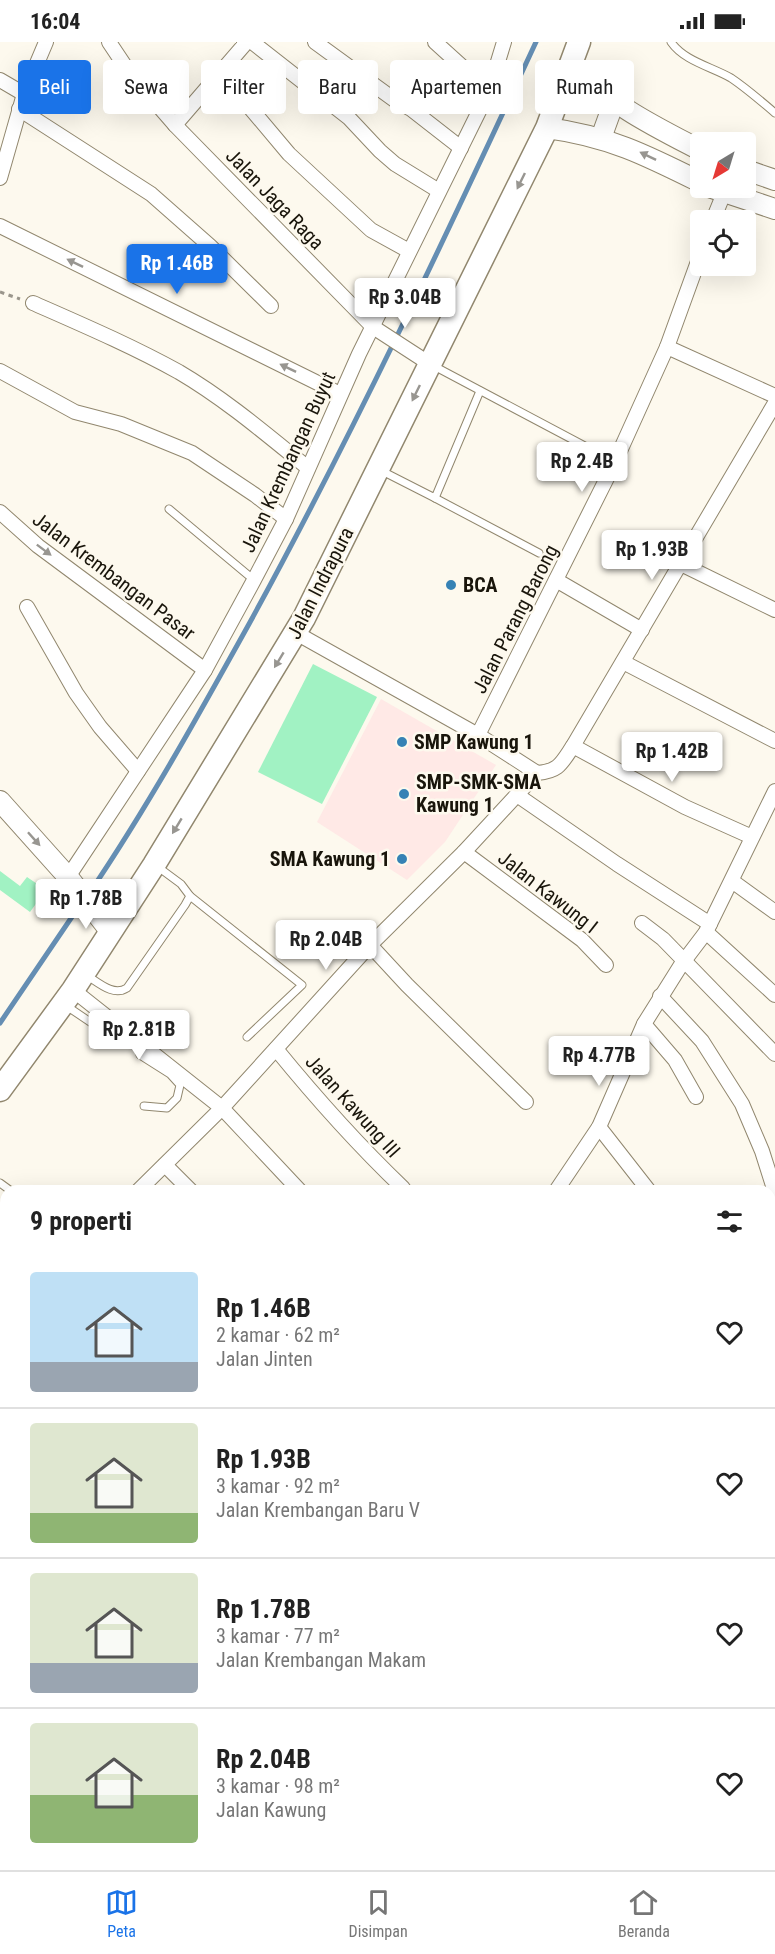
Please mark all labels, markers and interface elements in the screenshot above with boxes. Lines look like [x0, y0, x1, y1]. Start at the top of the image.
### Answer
text: 16:04 [30, 9, 81, 34]
chip: Beli [18, 60, 91, 114]
chip: Sewa [103, 60, 189, 114]
chip: Filter [201, 60, 286, 114]
chip: Baru [298, 60, 378, 114]
chip: Apartemen [390, 60, 523, 114]
chip: Rumah [535, 60, 634, 114]
north arrow [690, 132, 756, 198]
map controls [690, 132, 756, 276]
street label: Jalan Jaga Raga [221, 144, 329, 254]
one-way arrow [639, 152, 656, 161]
one-way arrow [516, 172, 526, 189]
button: locate [690, 210, 756, 276]
pin: Rp 1.46B [115, 244, 239, 295]
text: Rp 1.46B [141, 251, 213, 275]
one-way arrow [67, 258, 84, 267]
pin: Rp 3.04B [343, 278, 467, 329]
text: Rp 3.04B [369, 285, 441, 309]
one-way arrow [279, 363, 296, 372]
street label: Jalan Krembangan Buyut [236, 368, 340, 556]
one-way arrow [411, 384, 421, 402]
pin: Rp 2.4B [527, 442, 637, 493]
text: Rp 2.4B [551, 449, 613, 473]
street label: Jalan Krembangan Pasar [28, 507, 200, 645]
street label: Jalan Indrapura [282, 523, 358, 643]
pin: Rp 1.93B [590, 530, 714, 581]
text: Rp 1.93B [616, 537, 688, 561]
street label: Jalan Parang Barong [467, 541, 563, 697]
one-way arrow [36, 544, 52, 556]
place label: BCA [463, 573, 498, 597]
marker: BCA [444, 578, 458, 592]
one-way arrow [274, 652, 285, 668]
place label: SMP Kawung 1 [414, 730, 534, 754]
pin: Rp 1.42B [610, 732, 734, 783]
marker: SMP Kawung 1 [395, 735, 409, 749]
text: Rp 1.42B [636, 739, 708, 763]
place label: SMP-SMK-SMA Kawung 1 [416, 770, 541, 817]
marker: SMP-SMK-SMA Kawung 1 [397, 787, 411, 801]
one-way arrow [172, 818, 183, 834]
one-way arrow [27, 832, 41, 847]
street label: Jalan Kawung I [493, 846, 603, 938]
place label: SMA Kawung 1 [270, 847, 390, 871]
marker: SMA Kawung 1 [395, 852, 409, 866]
pin: Rp 1.78B [24, 879, 148, 930]
text: Rp 1.78B [50, 886, 122, 910]
pin: Rp 2.04B [264, 920, 388, 971]
text: Rp 2.04B [290, 927, 362, 951]
pin: Rp 2.81B [77, 1010, 201, 1061]
text: Rp 2.81B [103, 1017, 175, 1041]
pin: Rp 4.77B [537, 1036, 661, 1087]
text: Rp 4.77B [563, 1043, 635, 1067]
street label: Jalan Kawung III [301, 1050, 405, 1162]
icon: filters [713, 1205, 746, 1238]
text: 9 properti [30, 1206, 132, 1236]
text: Rp 1.46B [216, 1293, 311, 1323]
icon: home [78, 1296, 150, 1368]
icon: heart [713, 1316, 746, 1349]
text: 2 kamar · 62 m² [216, 1323, 340, 1347]
text: Jalan Jinten [216, 1347, 313, 1371]
text: Rp 1.93B [216, 1444, 311, 1474]
icon: home [78, 1447, 150, 1519]
icon: heart [713, 1467, 746, 1500]
text: 3 kamar · 92 m² [216, 1474, 340, 1498]
text: Jalan Krembangan Baru V [216, 1498, 420, 1522]
text: Rp 1.78B [216, 1594, 311, 1624]
icon: home [78, 1597, 150, 1669]
icon: heart [713, 1617, 746, 1650]
text: 3 kamar · 77 m² [216, 1624, 340, 1648]
text: Jalan Krembangan Makam [216, 1648, 426, 1672]
text: Rp 2.04B [216, 1744, 311, 1774]
icon: home [78, 1747, 150, 1819]
icon: heart [713, 1767, 746, 1800]
text: 3 kamar · 98 m² [216, 1774, 340, 1798]
text: Jalan Kawung [216, 1798, 326, 1822]
tab: Peta [105, 1886, 138, 1941]
tab: Disimpan [349, 1886, 408, 1941]
tab: Beranda [618, 1886, 670, 1941]

